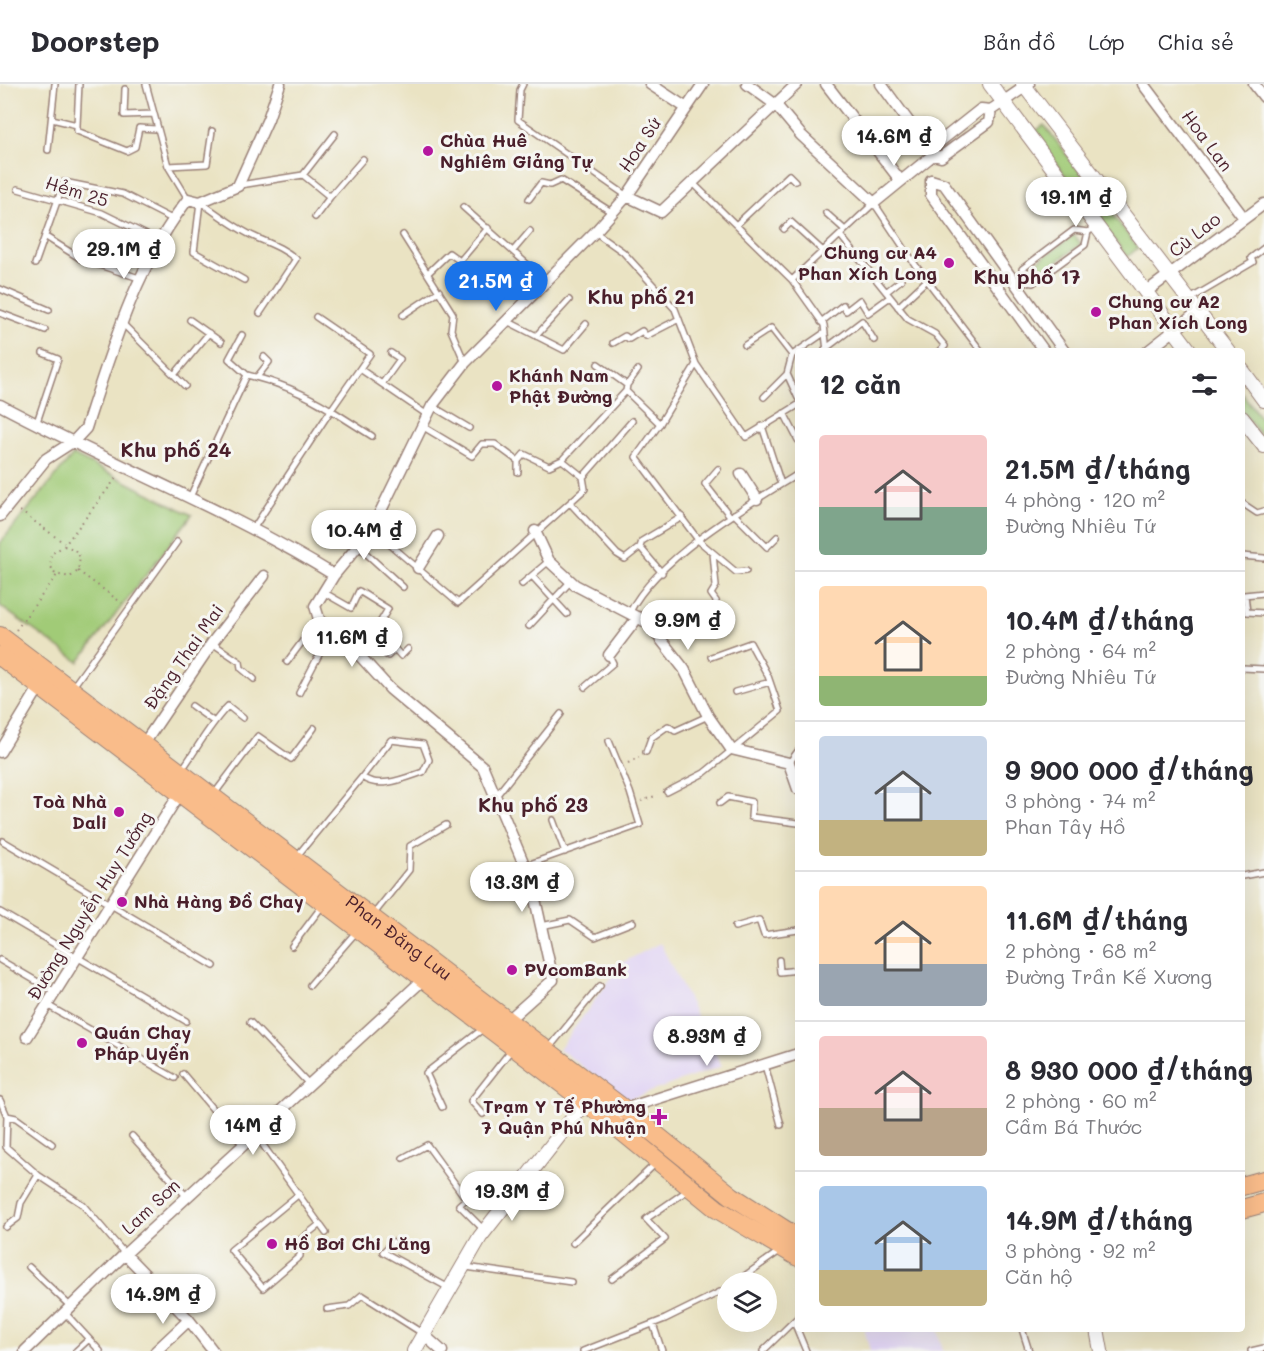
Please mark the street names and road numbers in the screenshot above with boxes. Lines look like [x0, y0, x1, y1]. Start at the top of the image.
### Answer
street label: Hoa Lan [1177, 105, 1239, 176]
street label: Hoa Sứ [613, 112, 666, 176]
street label: Hẻm 25 [43, 170, 112, 212]
street label: Cù Lao [1163, 206, 1226, 262]
street label: Đặng Thai Mai [138, 599, 229, 714]
street label: Đường Nguyễn Huy Tưởng [21, 807, 157, 1004]
street label: Phan Đăng Lưu [341, 889, 457, 985]
street label: Lam Sơn [116, 1173, 185, 1239]

